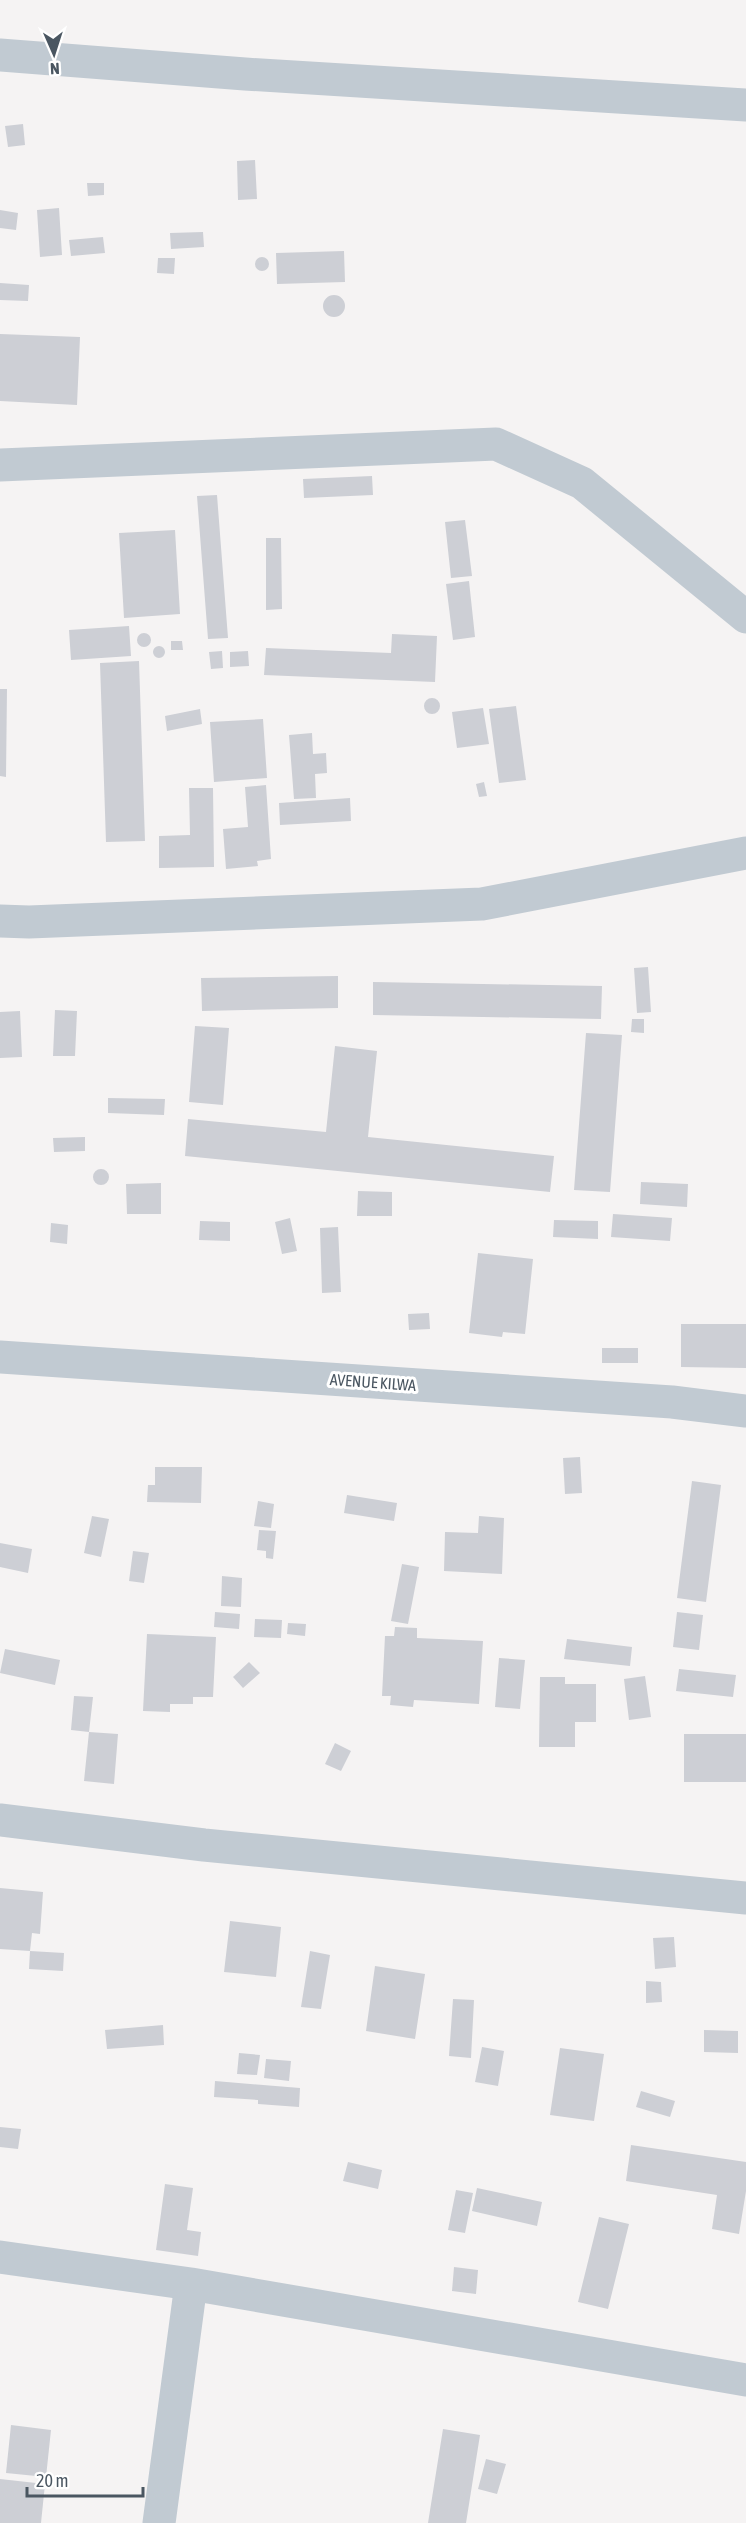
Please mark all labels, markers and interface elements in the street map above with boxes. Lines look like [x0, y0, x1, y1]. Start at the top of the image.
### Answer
north arrow [24, 24, 84, 84]
text: N [50, 60, 60, 78]
street label: AVENUE KILWA [329, 1370, 417, 1394]
scale bar [27, 2460, 142, 2498]
text: 20 m [36, 2470, 68, 2491]

